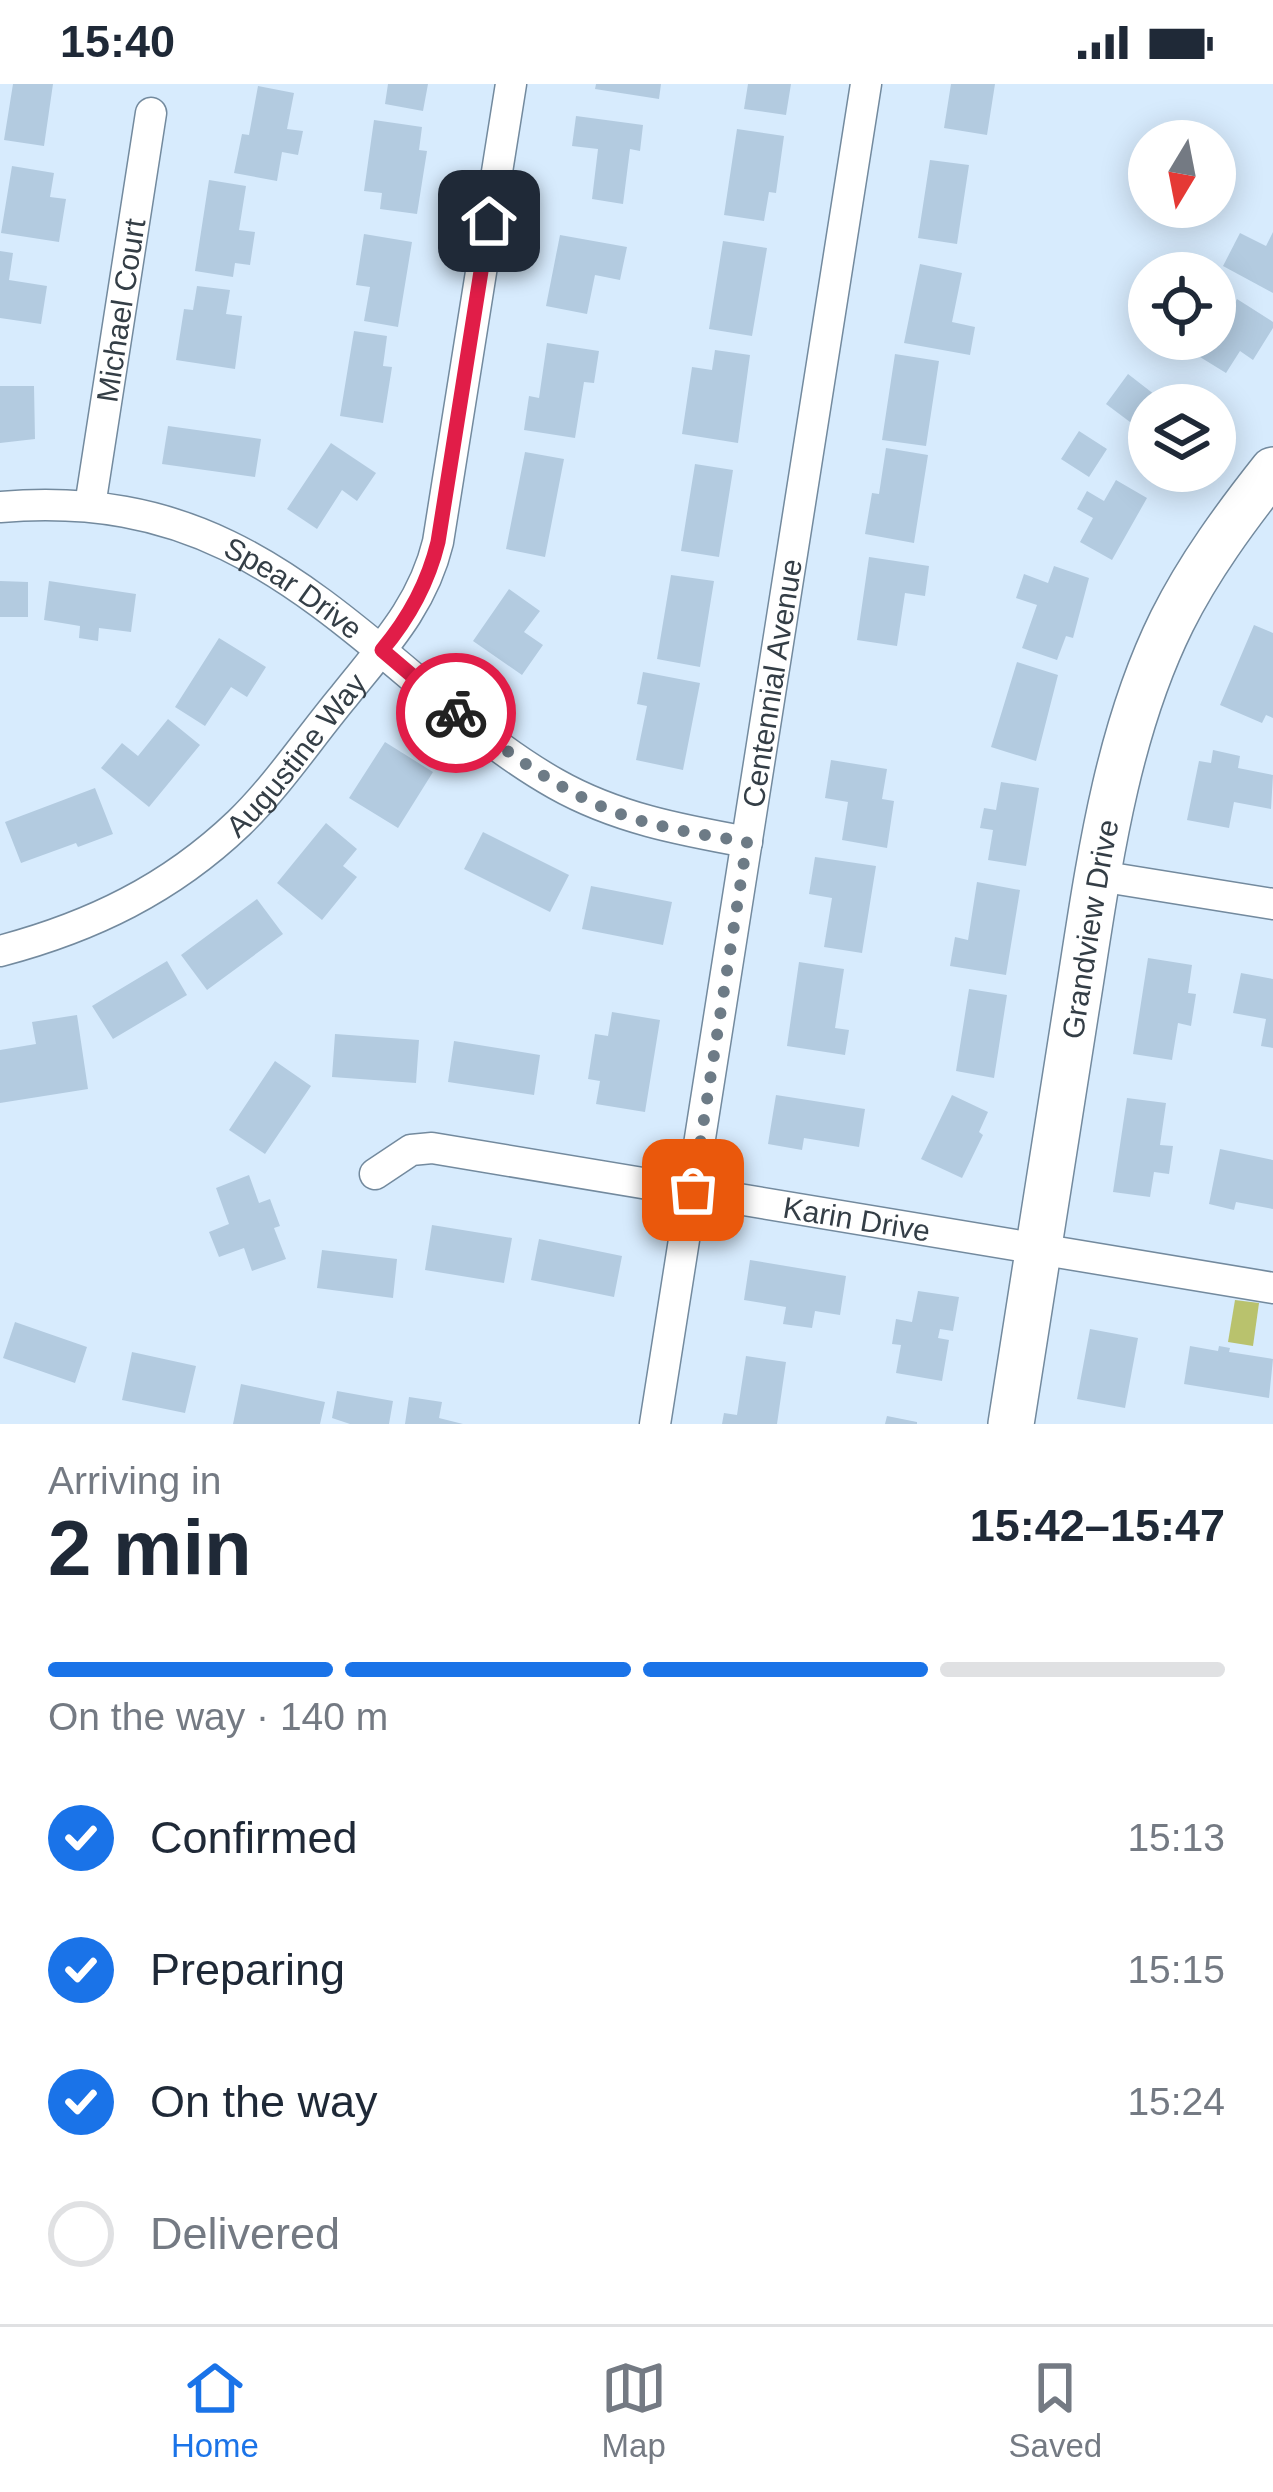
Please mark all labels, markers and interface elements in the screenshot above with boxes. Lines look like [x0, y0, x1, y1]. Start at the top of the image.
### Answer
text: 15:40 [60, 16, 175, 67]
north arrow [1128, 120, 1236, 228]
map controls [1128, 120, 1236, 492]
pin [438, 170, 540, 272]
icon: home [456, 188, 522, 254]
street label: Michael Court [90, 216, 151, 404]
button: locate [1128, 252, 1236, 360]
button: layers [1128, 384, 1236, 492]
street label: Spear Drive [219, 530, 369, 645]
street label: Centennial Avenue [736, 556, 808, 810]
courier [396, 653, 516, 773]
street label: Augustine Way [219, 667, 372, 843]
icon: bike [423, 680, 489, 746]
street label: Grandview Drive [1055, 817, 1124, 1041]
pin [642, 1139, 744, 1241]
icon: bag [660, 1157, 726, 1223]
street label: Karin Drive [781, 1190, 933, 1247]
text: Arriving in [48, 1459, 221, 1502]
text: 15:42–15:47 [970, 1500, 1225, 1551]
text: 2 min [48, 1504, 252, 1592]
text: On the way · 140 m [48, 1695, 388, 1738]
icon: check [48, 1805, 114, 1871]
text: Confirmed [150, 1812, 358, 1863]
text: 15:13 [1127, 1816, 1225, 1859]
icon: check [48, 1937, 114, 2003]
text: Preparing [150, 1944, 345, 1995]
text: 15:15 [1127, 1948, 1225, 1991]
icon: check [48, 2069, 114, 2135]
text: On the way [150, 2076, 378, 2127]
text: 15:24 [1127, 2080, 1225, 2123]
text: Delivered [150, 2208, 340, 2259]
tab: Home [171, 2355, 259, 2465]
tab: Map [601, 2355, 667, 2465]
tab: Saved [1009, 2355, 1102, 2465]

